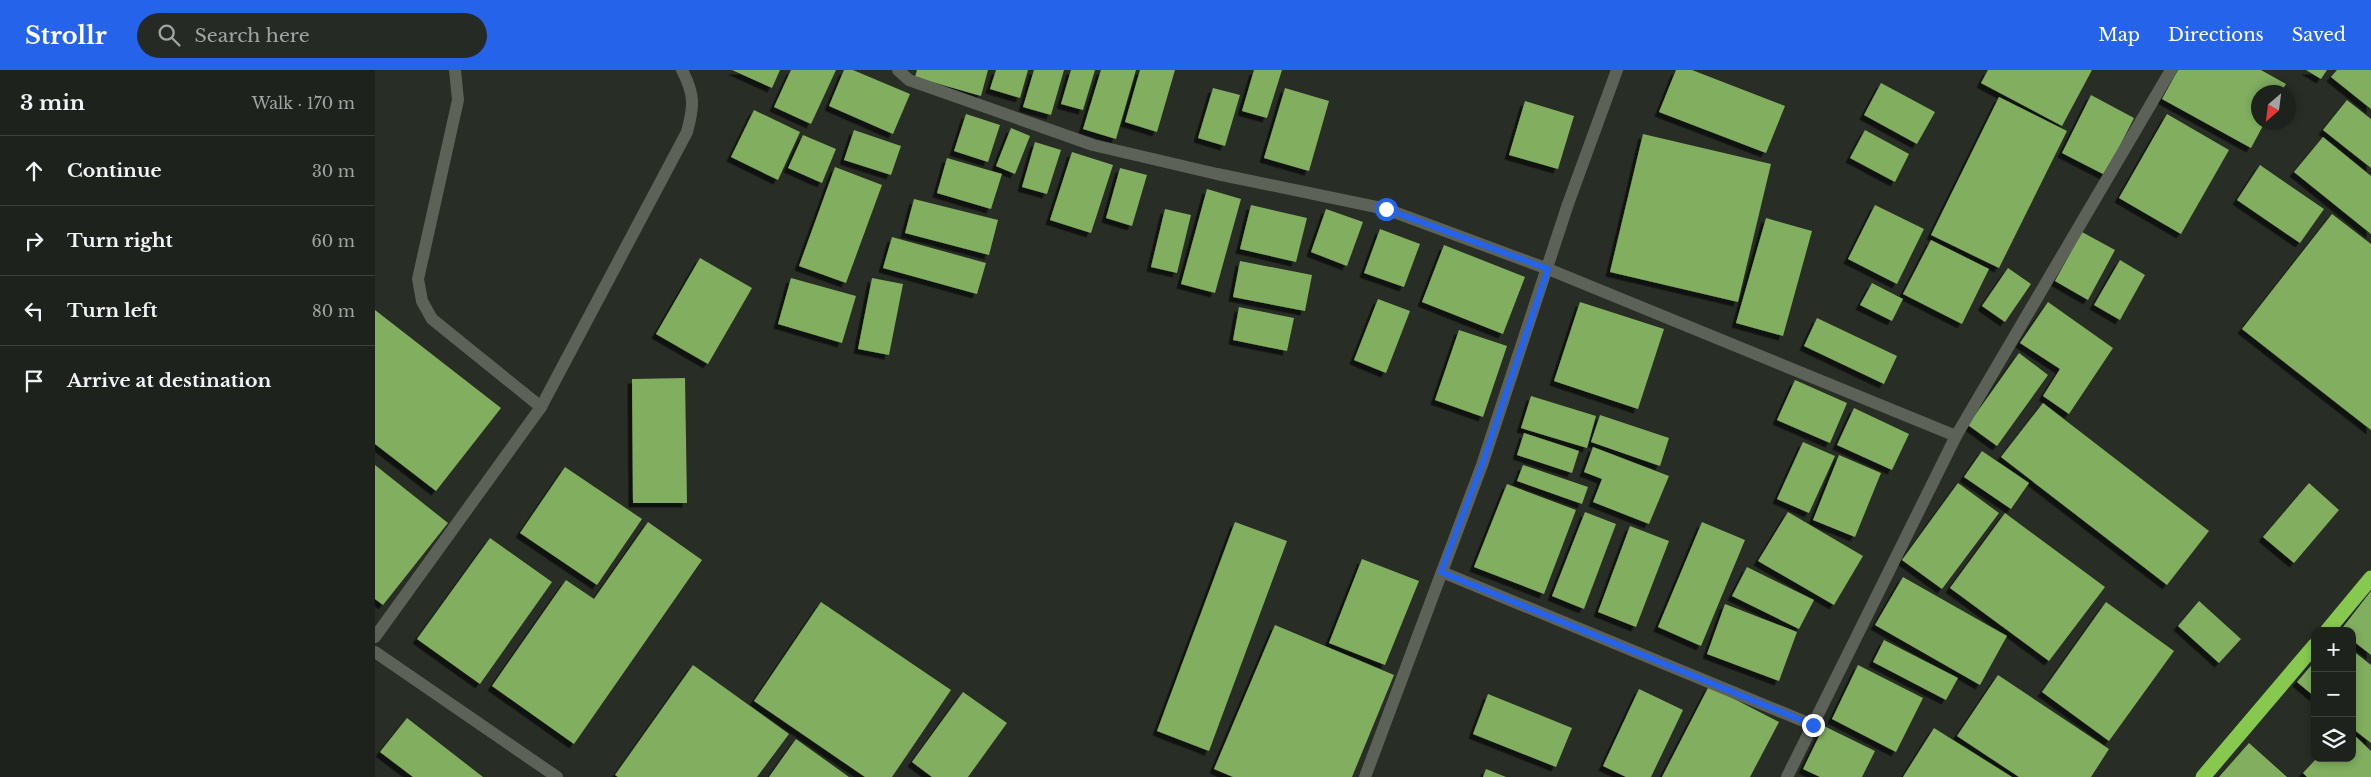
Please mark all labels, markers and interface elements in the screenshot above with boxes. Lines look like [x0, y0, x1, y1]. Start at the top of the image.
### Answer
search box [137, 13, 487, 58]
text: Strollr [25, 21, 107, 50]
icon: search [155, 21, 183, 49]
text: Search here [195, 24, 310, 47]
text: Map [2098, 24, 2140, 46]
text: Directions [2168, 24, 2264, 46]
text: Saved [2292, 24, 2346, 46]
north arrow [2251, 85, 2296, 130]
text: 3 min [20, 90, 85, 116]
text: Walk · 170 m [252, 93, 355, 113]
icon: ahead [20, 157, 48, 185]
text: Continue [67, 159, 162, 182]
text: 30 m [312, 161, 355, 181]
route start [1375, 198, 1398, 221]
icon: right [20, 227, 48, 255]
text: Turn right [67, 229, 173, 252]
text: 60 m [312, 231, 355, 251]
icon: left [20, 297, 48, 325]
text: Turn left [67, 299, 158, 322]
text: 80 m [312, 301, 355, 321]
icon: arrive [20, 367, 48, 395]
text: Arrive at destination [67, 369, 271, 392]
map controls [2311, 627, 2356, 762]
button: + [2311, 627, 2356, 672]
button: − [2311, 672, 2356, 717]
route end [1802, 714, 1825, 737]
button: layers [2311, 717, 2356, 762]

